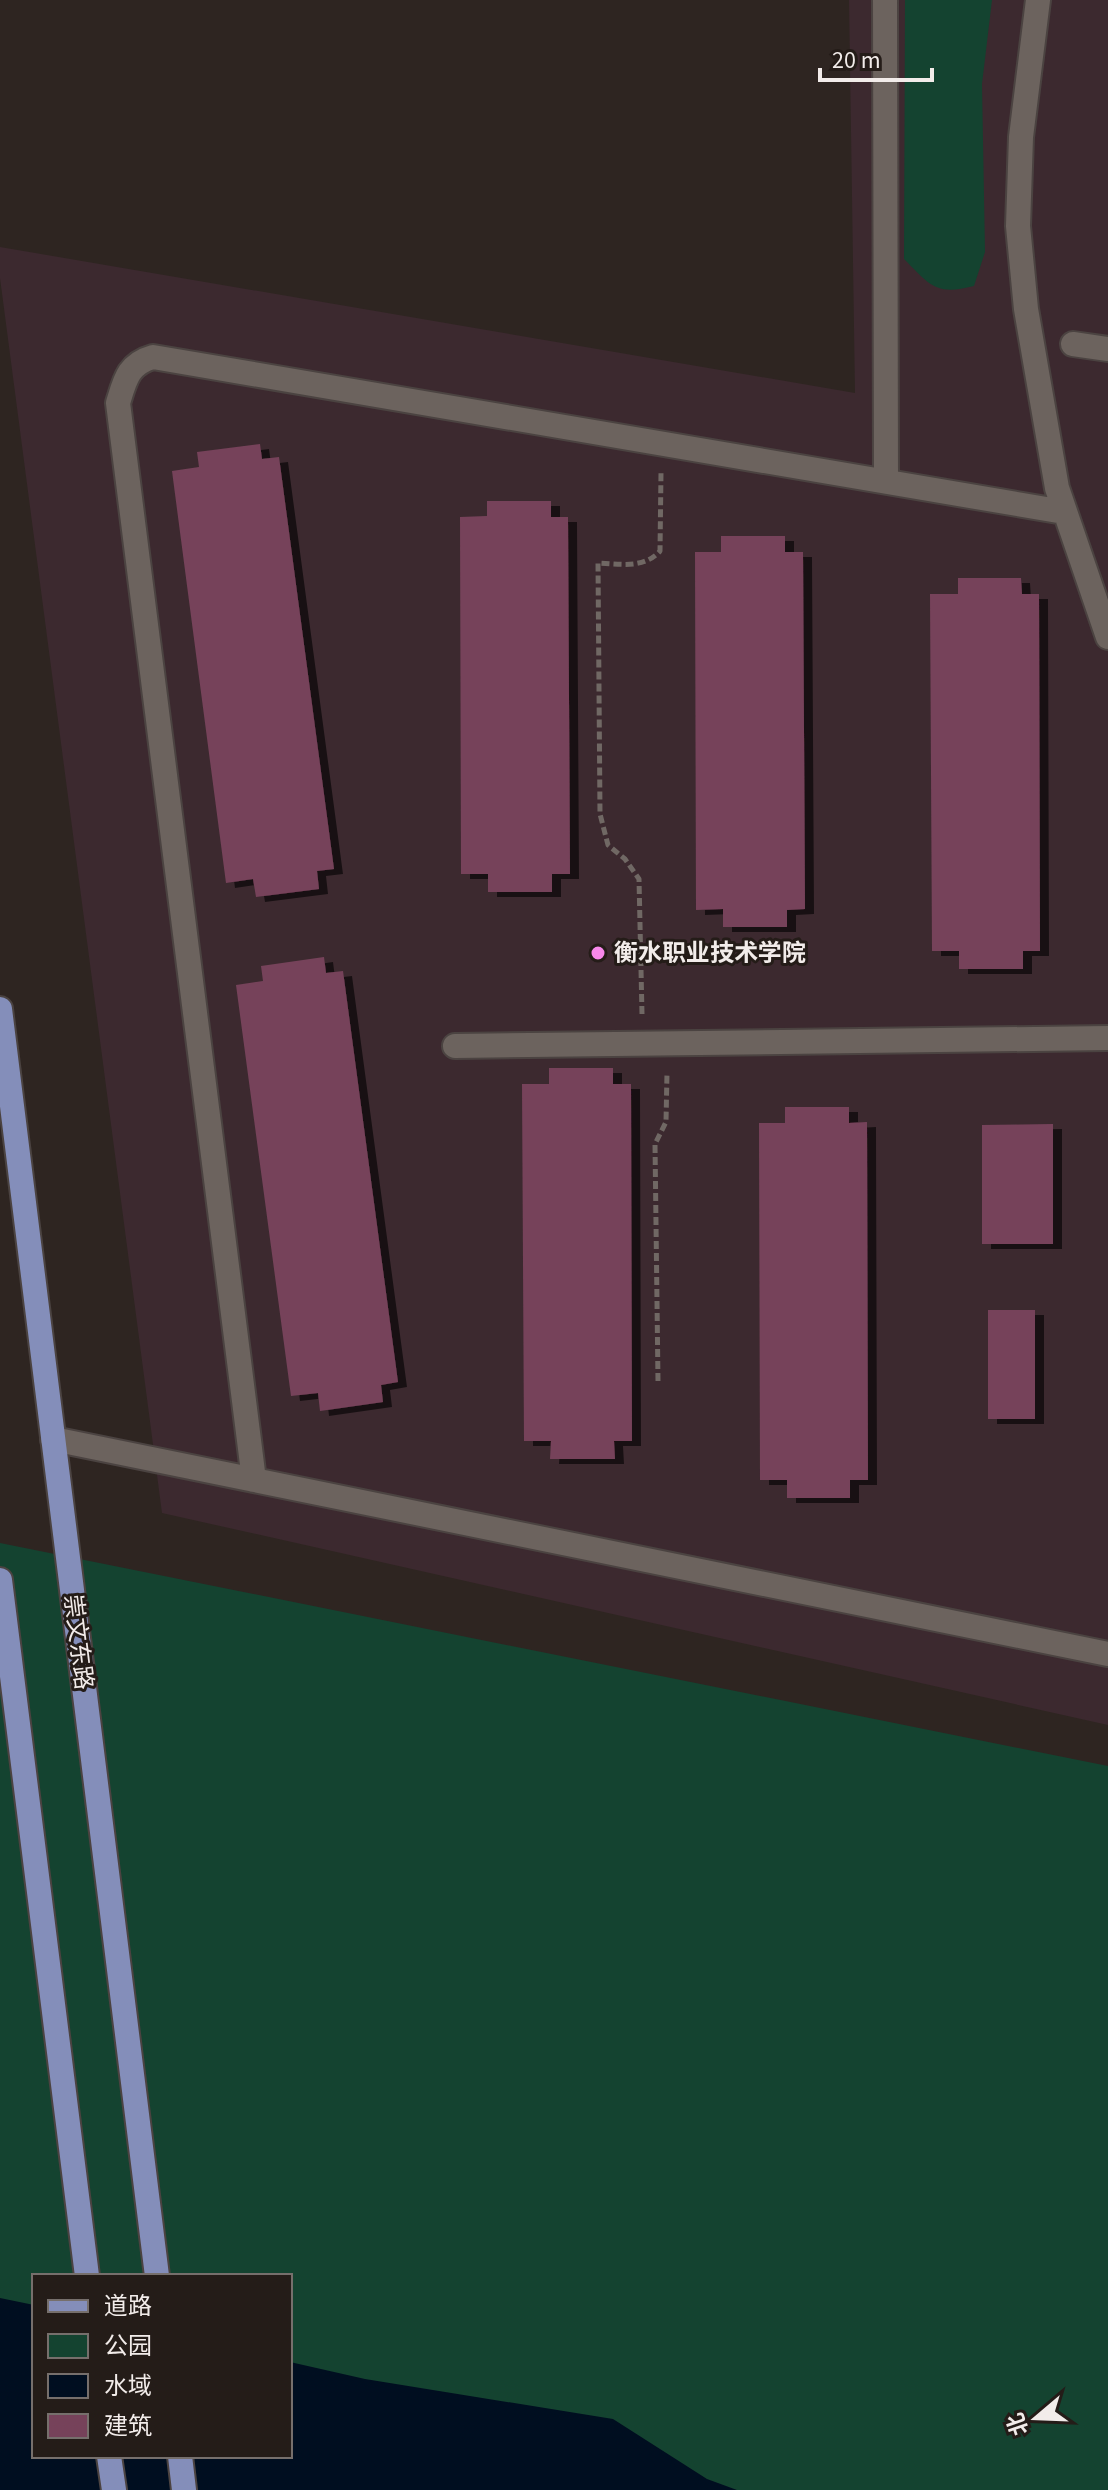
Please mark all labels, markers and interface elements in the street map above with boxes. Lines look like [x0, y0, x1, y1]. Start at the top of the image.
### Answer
scale bar [820, 32, 932, 82]
text: 20 m [832, 43, 881, 78]
place label: 衡水职业技术学院 [614, 936, 806, 971]
marker: 衡水职业技术学院 [589, 944, 607, 962]
street label: 崇文东路 [55, 1592, 101, 1692]
legend [32, 2274, 292, 2458]
text: 道路 [104, 2289, 152, 2324]
text: 公园 [104, 2329, 152, 2364]
text: 水域 [104, 2369, 152, 2404]
north arrow [996, 2378, 1076, 2458]
text: 建筑 [104, 2409, 152, 2444]
text: 北 [999, 2409, 1037, 2440]

